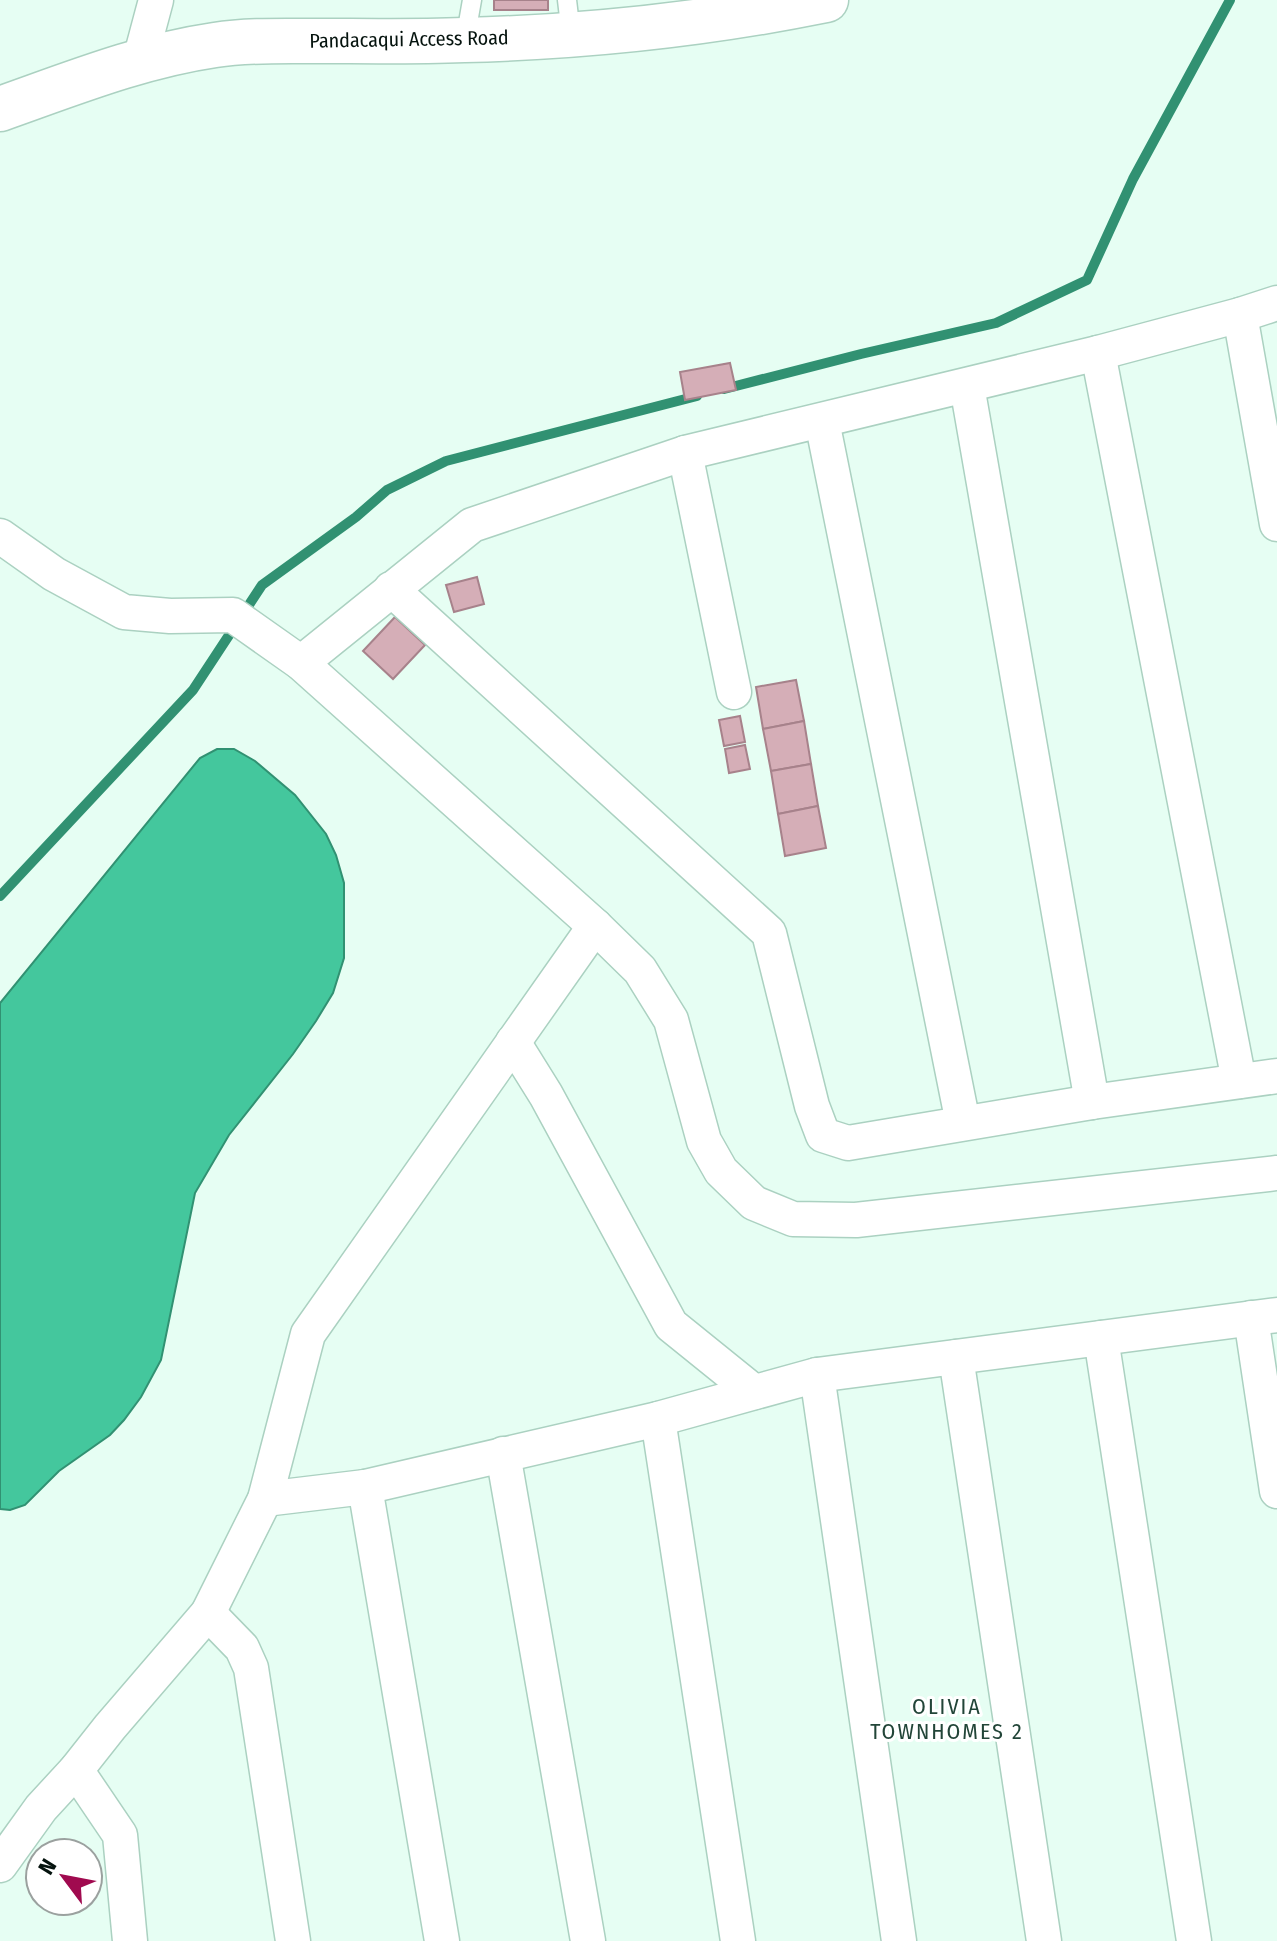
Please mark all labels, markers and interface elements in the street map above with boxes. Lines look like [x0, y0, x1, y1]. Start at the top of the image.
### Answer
street label: Pandacaqui Access Road [309, 25, 509, 53]
district label: OLIVIA TOWNHOMES 2 [870, 1693, 1024, 1745]
north arrow [24, 1837, 104, 1917]
text: N [33, 1854, 62, 1879]

